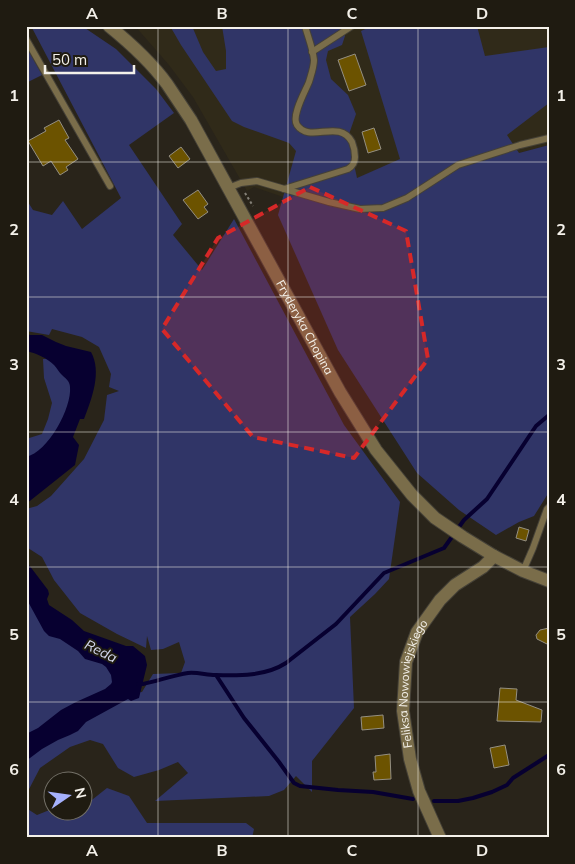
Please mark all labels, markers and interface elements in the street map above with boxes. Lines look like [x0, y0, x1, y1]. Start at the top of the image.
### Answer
text: A [86, 3, 98, 23]
text: B [216, 3, 228, 23]
text: C [347, 3, 358, 23]
text: D [476, 3, 488, 23]
scale bar [45, 42, 134, 74]
text: 50 m [52, 50, 87, 69]
text: 1 [9, 85, 19, 105]
text: 1 [556, 85, 566, 105]
text: 2 [9, 219, 19, 239]
text: 2 [556, 219, 566, 239]
street label: Fryderyka Chopina [273, 277, 337, 377]
text: 3 [9, 354, 19, 374]
text: 3 [556, 354, 566, 374]
text: 4 [9, 489, 19, 509]
text: 4 [556, 489, 566, 509]
street label: Feliksa Nowowiejskiego [395, 616, 431, 749]
text: 5 [9, 624, 19, 644]
text: 5 [556, 624, 566, 644]
water label: Reda [82, 635, 120, 667]
text: 6 [9, 759, 19, 779]
text: 6 [556, 759, 566, 779]
north arrow [42, 772, 92, 822]
text: N [71, 786, 91, 800]
text: A [86, 840, 98, 860]
text: B [216, 840, 228, 860]
text: C [347, 840, 358, 860]
text: D [476, 840, 488, 860]

